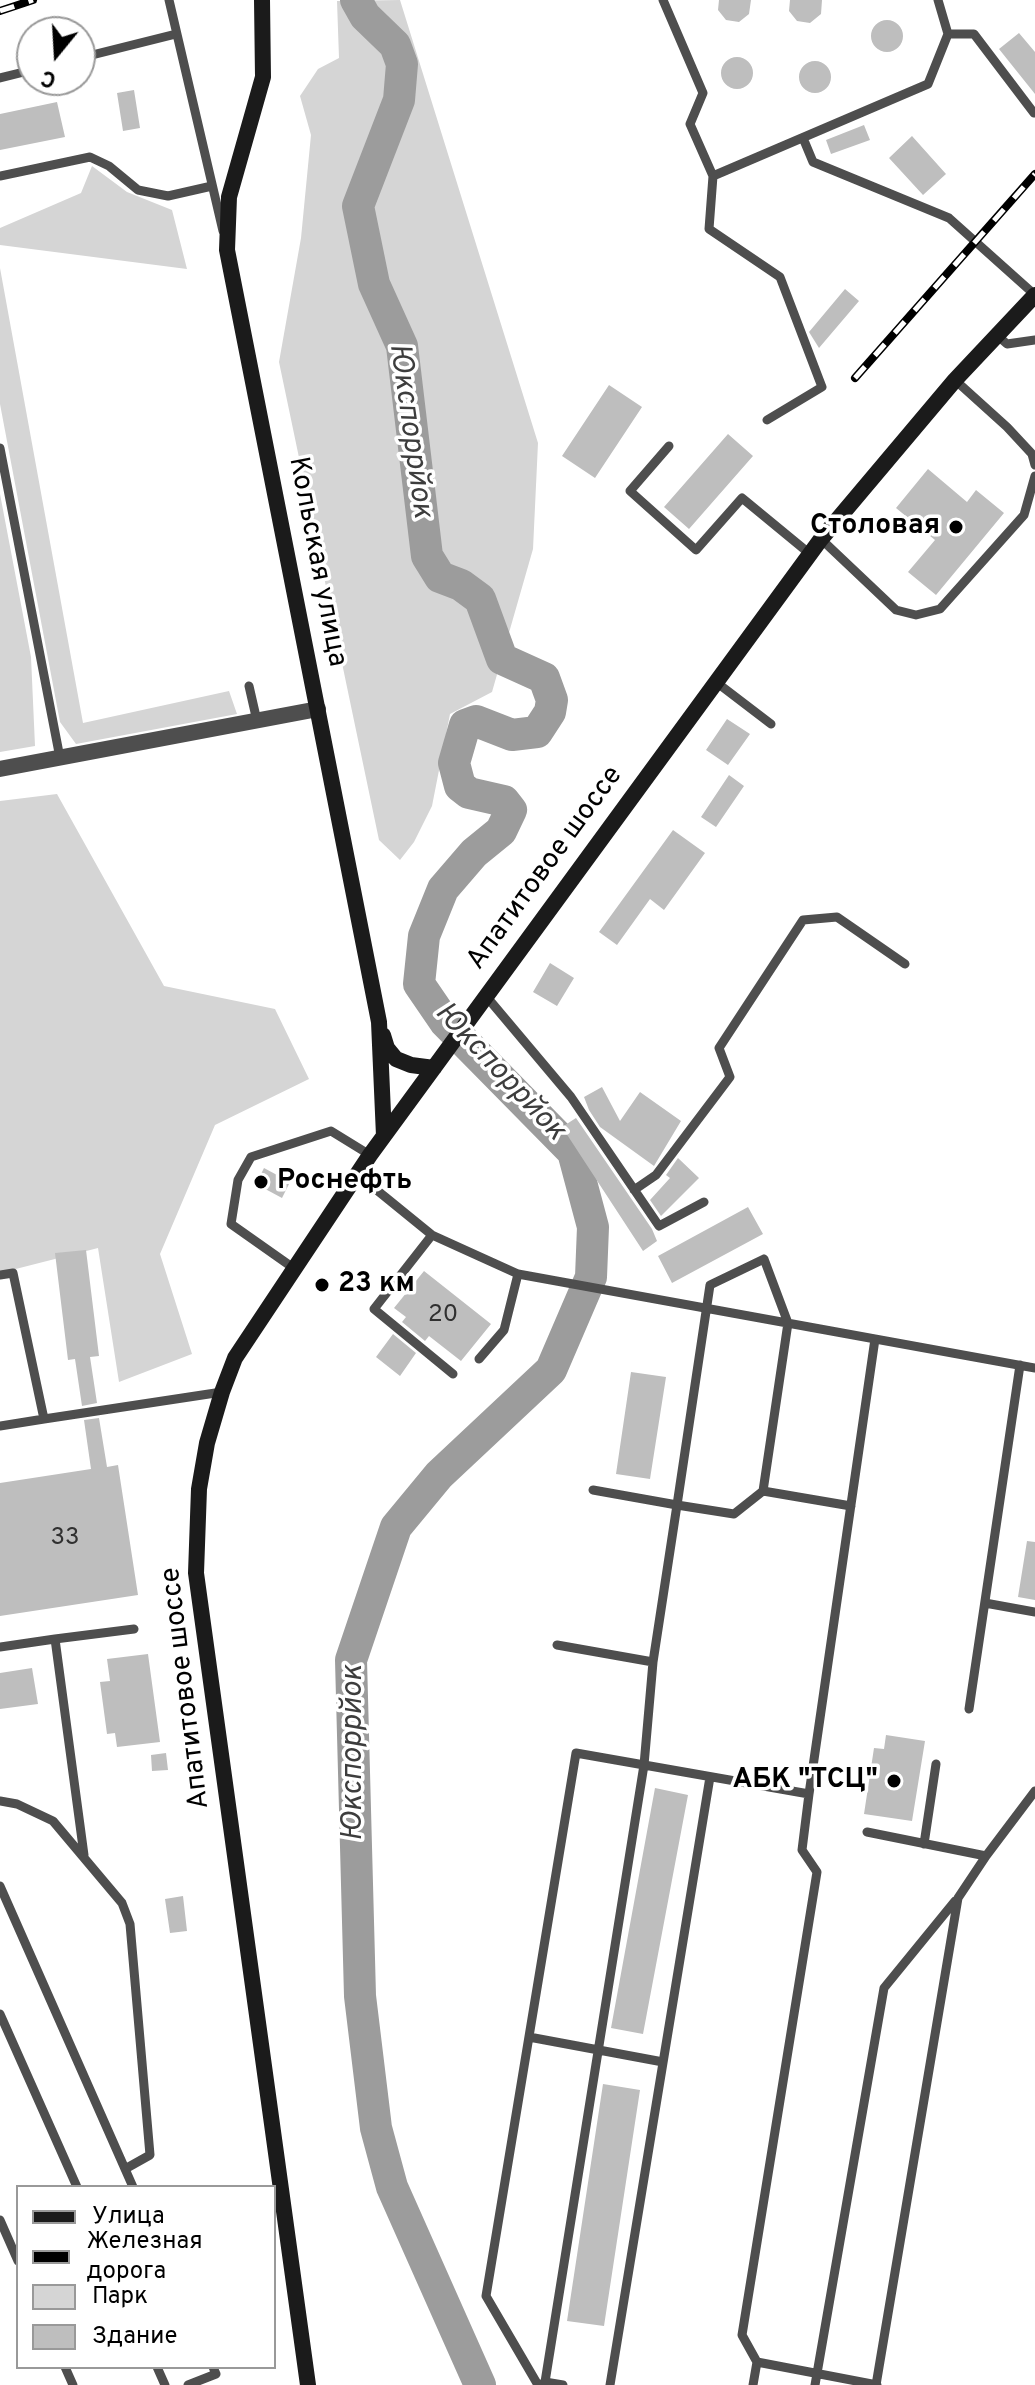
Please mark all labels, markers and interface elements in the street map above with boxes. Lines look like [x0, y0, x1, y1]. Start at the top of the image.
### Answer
north arrow [16, 16, 96, 96]
text: С [38, 62, 60, 92]
water label: Юкспоррйок [379, 341, 439, 521]
street label: Кольская улица [279, 454, 353, 670]
place label: Столовая [810, 510, 940, 544]
marker: Столовая [947, 518, 965, 536]
street label: Апатитовое шоссе [461, 761, 631, 977]
water label: Юкспоррйок [426, 996, 572, 1150]
place label: Роснефть [277, 1165, 412, 1199]
marker: Роснефть [252, 1173, 270, 1191]
place label: 23 км [338, 1268, 415, 1302]
marker: 23 км [313, 1276, 331, 1294]
house number: 20 [428, 1302, 458, 1330]
house number: 33 [51, 1525, 79, 1553]
street label: Апатитовое шоссе [155, 1565, 219, 1811]
water label: Юкспоррйок [337, 1665, 373, 1841]
place label: АБК "ТСЦ" [732, 1764, 878, 1798]
marker: АБК "ТСЦ" [885, 1772, 903, 1790]
legend [16, 2185, 276, 2369]
text: Улица [92, 2202, 165, 2232]
text: Железная дорога [86, 2227, 203, 2287]
text: Парк [92, 2282, 148, 2312]
text: Здание [92, 2322, 178, 2352]

